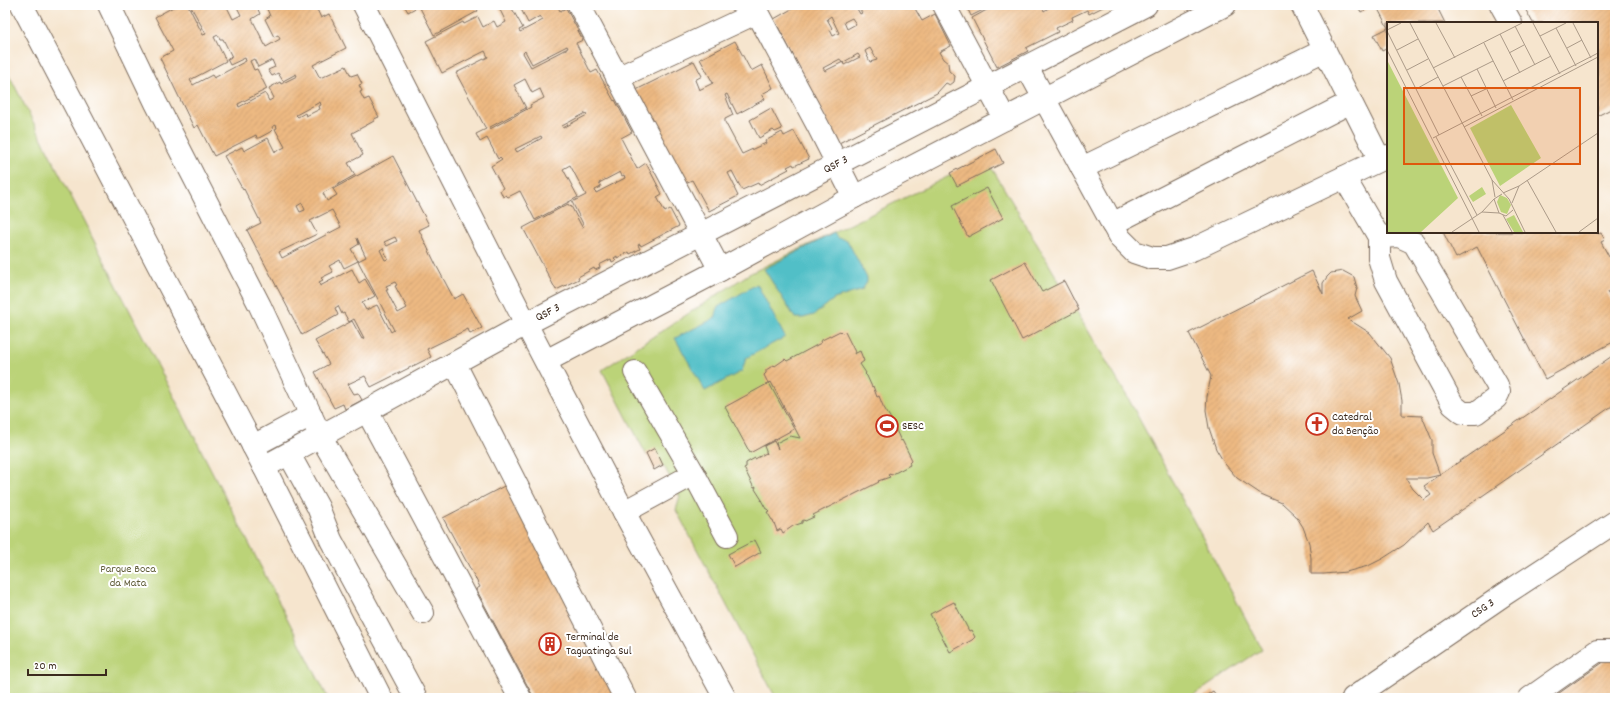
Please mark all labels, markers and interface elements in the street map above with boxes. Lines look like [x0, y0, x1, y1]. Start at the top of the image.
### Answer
inset map [1387, 22, 1598, 233]
street label: QSF 3 [821, 152, 851, 178]
street label: QSF 3 [533, 300, 563, 326]
place label: Catedral da Benção [1332, 409, 1379, 440]
church icon: Catedral da Benção [1304, 411, 1330, 437]
sports icon: SESC [874, 413, 900, 439]
place label: SESC [902, 418, 924, 435]
park label: Parque Boca da Mata [100, 561, 156, 592]
street label: CSG 3 [1468, 595, 1498, 623]
place label: Terminal de Taguatinga Sul [566, 629, 632, 660]
building icon: Terminal de Taguatinga Sul [537, 631, 563, 657]
scale bar [28, 651, 106, 677]
text: 20 m [34, 658, 57, 675]

